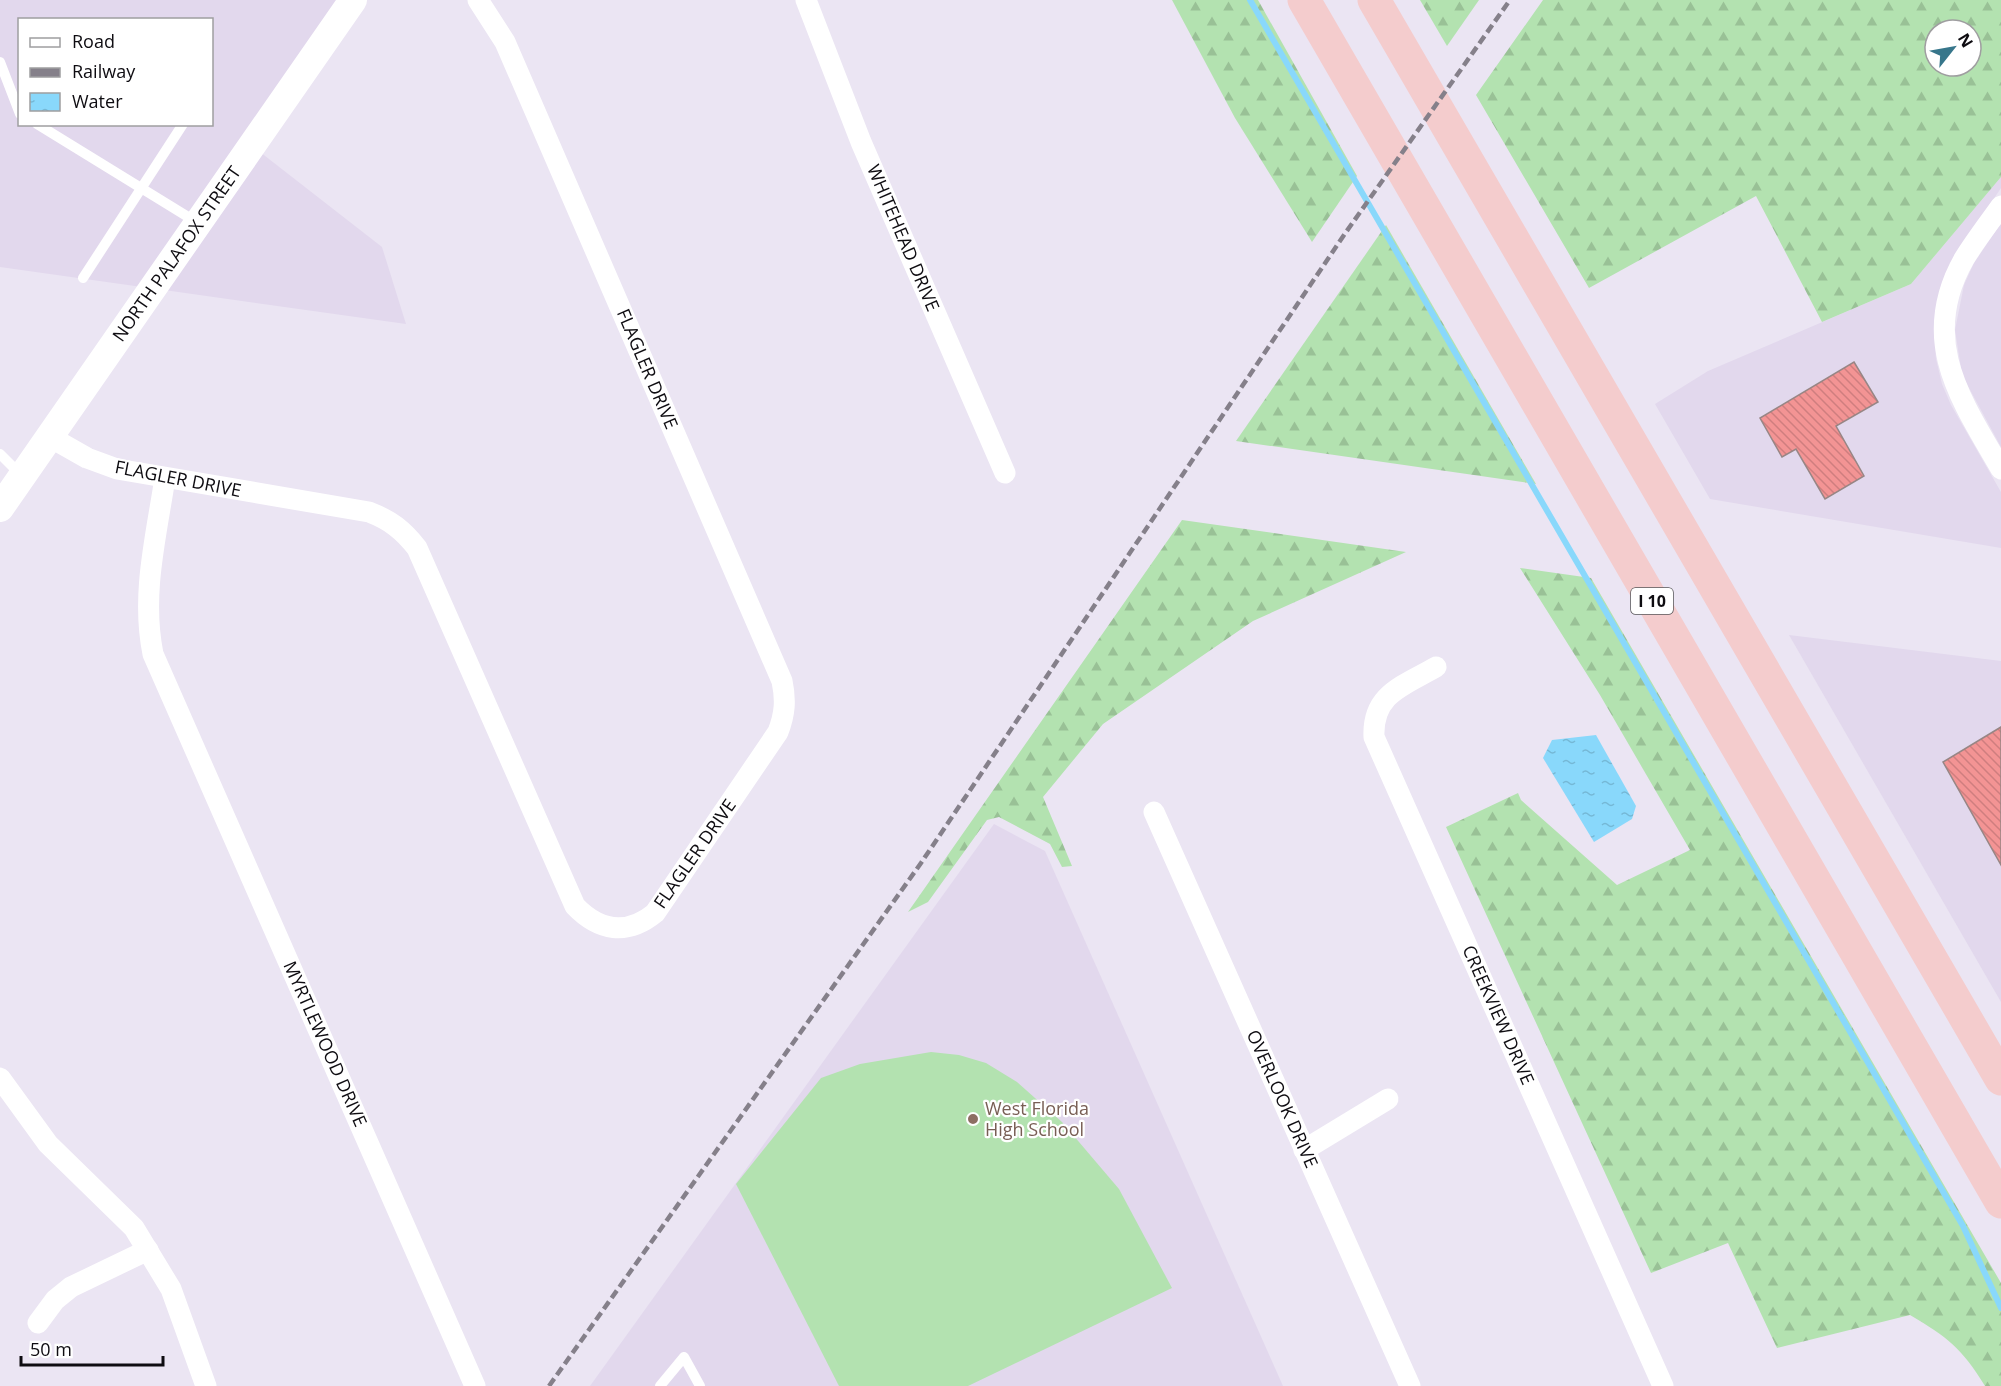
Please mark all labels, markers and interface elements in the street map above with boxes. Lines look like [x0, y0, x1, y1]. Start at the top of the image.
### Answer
legend [18, 18, 213, 126]
north arrow [1923, 18, 1983, 78]
text: Road [72, 29, 115, 53]
text: N [1953, 29, 1979, 52]
text: Railway [72, 59, 136, 83]
text: Water [72, 89, 123, 113]
street label: NORTH PALAFOX STREET [107, 161, 246, 346]
street label: WHITEHEAD DRIVE [862, 161, 946, 315]
street label: FLAGLER DRIVE [612, 305, 684, 432]
street label: FLAGLER DRIVE [113, 454, 243, 502]
road number: I 10 [1631, 588, 1673, 614]
street label: FLAGLER DRIVE [648, 794, 741, 913]
street label: CREEKVIEW DRIVE [1457, 941, 1540, 1088]
street label: MYRTLEWOOD DRIVE [279, 957, 373, 1130]
street label: OVERLOOK DRIVE [1242, 1026, 1324, 1171]
place label: West Florida High School [985, 1096, 1089, 1141]
marker: West Florida High School [966, 1112, 980, 1126]
scale bar [21, 1329, 164, 1367]
text: 50 m [30, 1337, 72, 1361]

